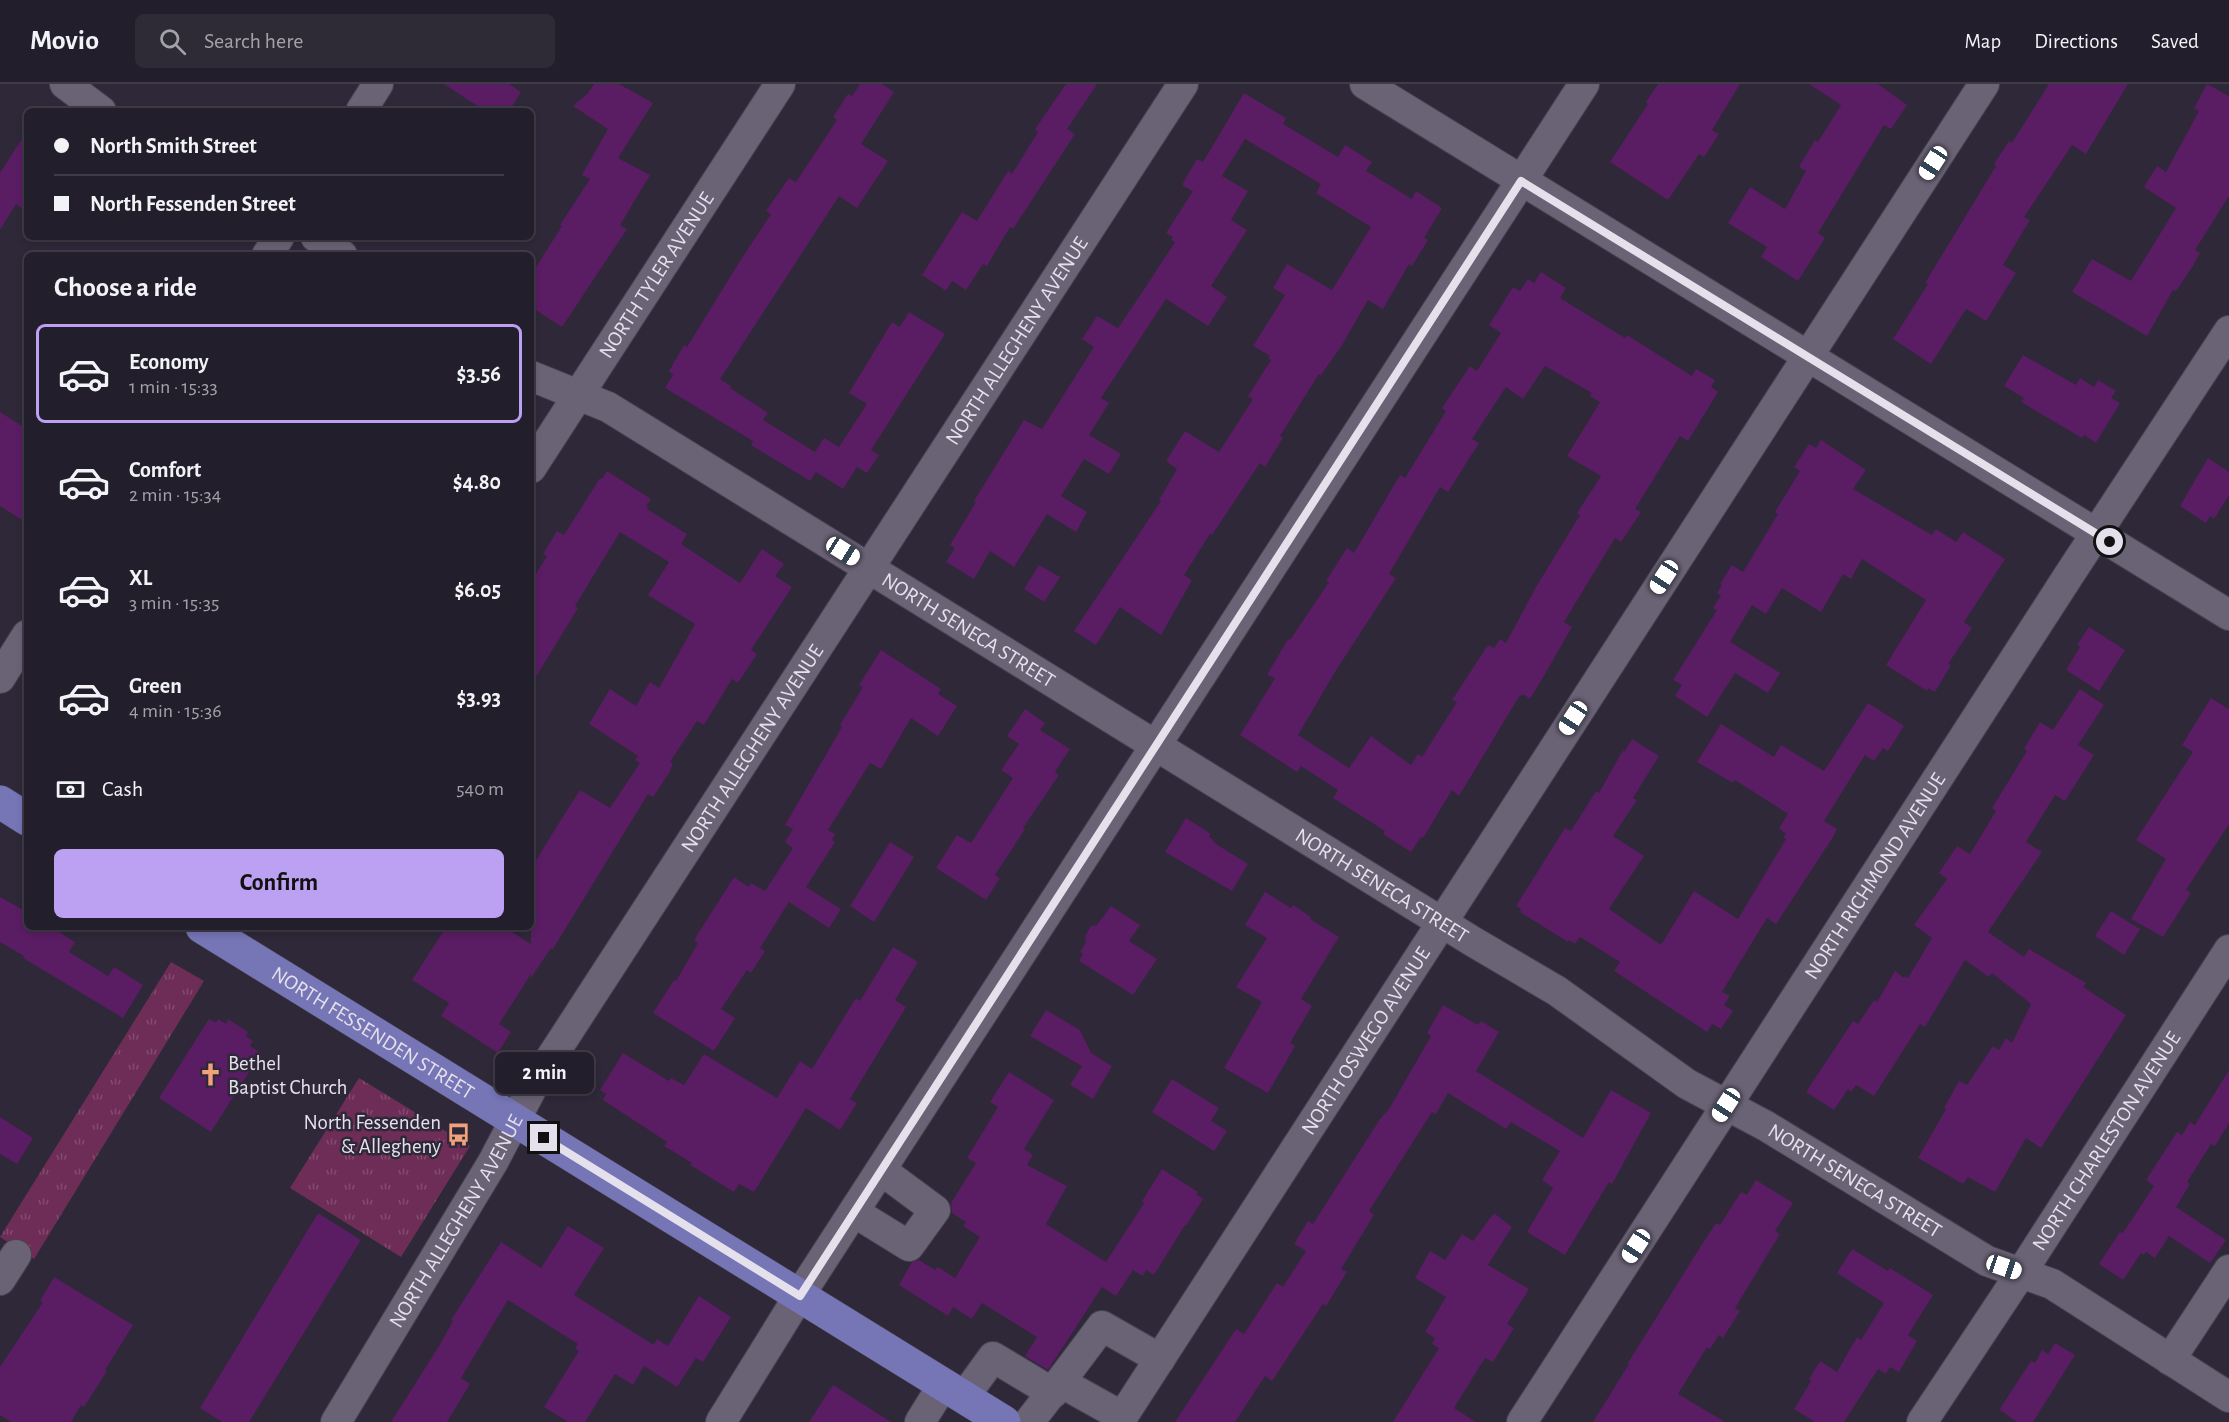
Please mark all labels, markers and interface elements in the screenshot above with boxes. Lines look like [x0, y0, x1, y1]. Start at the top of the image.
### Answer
search box [135, 14, 555, 68]
icon: search [156, 25, 189, 58]
text: Movio [30, 27, 99, 55]
text: Search here [204, 30, 303, 52]
text: Map [1965, 31, 2001, 52]
text: Directions [2034, 31, 2118, 52]
text: Saved [2151, 31, 2199, 52]
text: North Smith Street [90, 135, 257, 157]
car [1916, 143, 1950, 183]
street label: NORTH TYLER AVENUE [595, 188, 717, 362]
text: North Fessenden Street [90, 193, 296, 215]
street label: NORTH ALLEGHENY AVENUE [941, 233, 1091, 448]
text: Choose a ride [54, 274, 197, 301]
icon: car [57, 347, 111, 401]
text: Economy [129, 351, 209, 373]
text: $3.56 [456, 363, 501, 385]
text: 1 min · 15:33 [129, 377, 218, 397]
icon: car [57, 455, 111, 509]
text: Comfort [129, 459, 201, 481]
text: $4.80 [453, 471, 501, 493]
text: 2 min · 15:34 [129, 485, 221, 505]
route start [2096, 528, 2123, 555]
car [823, 534, 863, 568]
car [1647, 557, 1681, 597]
icon: car [57, 563, 111, 617]
text: XL [129, 567, 152, 589]
street label: NORTH SENECA STREET [878, 569, 1059, 691]
text: $6.05 [454, 579, 501, 601]
text: 3 min · 15:35 [129, 593, 219, 613]
street label: NORTH ALLEGHENY AVENUE [677, 641, 827, 856]
icon: car [57, 671, 111, 725]
text: Green [129, 675, 182, 697]
text: $3.93 [456, 687, 501, 709]
car [1556, 698, 1590, 738]
text: 4 min · 15:36 [129, 701, 222, 721]
street label: NORTH RICHMOND AVENUE [1800, 769, 1949, 983]
icon: cash [54, 773, 87, 806]
text: Cash [102, 778, 143, 800]
text: 540 m [456, 779, 504, 799]
street label: NORTH SENECA STREET [1292, 824, 1472, 947]
button: Confirm [54, 849, 504, 918]
street label: NORTH OSWEGO AVENUE [1297, 943, 1434, 1138]
street label: NORTH FESSENDEN STREET [268, 962, 478, 1103]
street label: NORTH CHARLESTON AVENUE [2028, 1028, 2184, 1254]
callout: 2 min [494, 1051, 594, 1093]
place label: Bethel Baptist Church [228, 1053, 348, 1098]
church icon: Bethel Baptist Church [197, 1062, 223, 1088]
text: 2 min [522, 1063, 567, 1083]
car [1709, 1085, 1743, 1125]
street label: NORTH ALLEGHENY AVENUE [385, 1111, 526, 1331]
place label: North Fessenden & Allegheny [304, 1112, 441, 1157]
street label: NORTH SENECA STREET [1765, 1120, 1946, 1241]
bus stop icon: North Fessenden & Allegheny [446, 1121, 472, 1147]
route end [530, 1124, 557, 1151]
car [1619, 1226, 1653, 1266]
car [1984, 1253, 2024, 1281]

